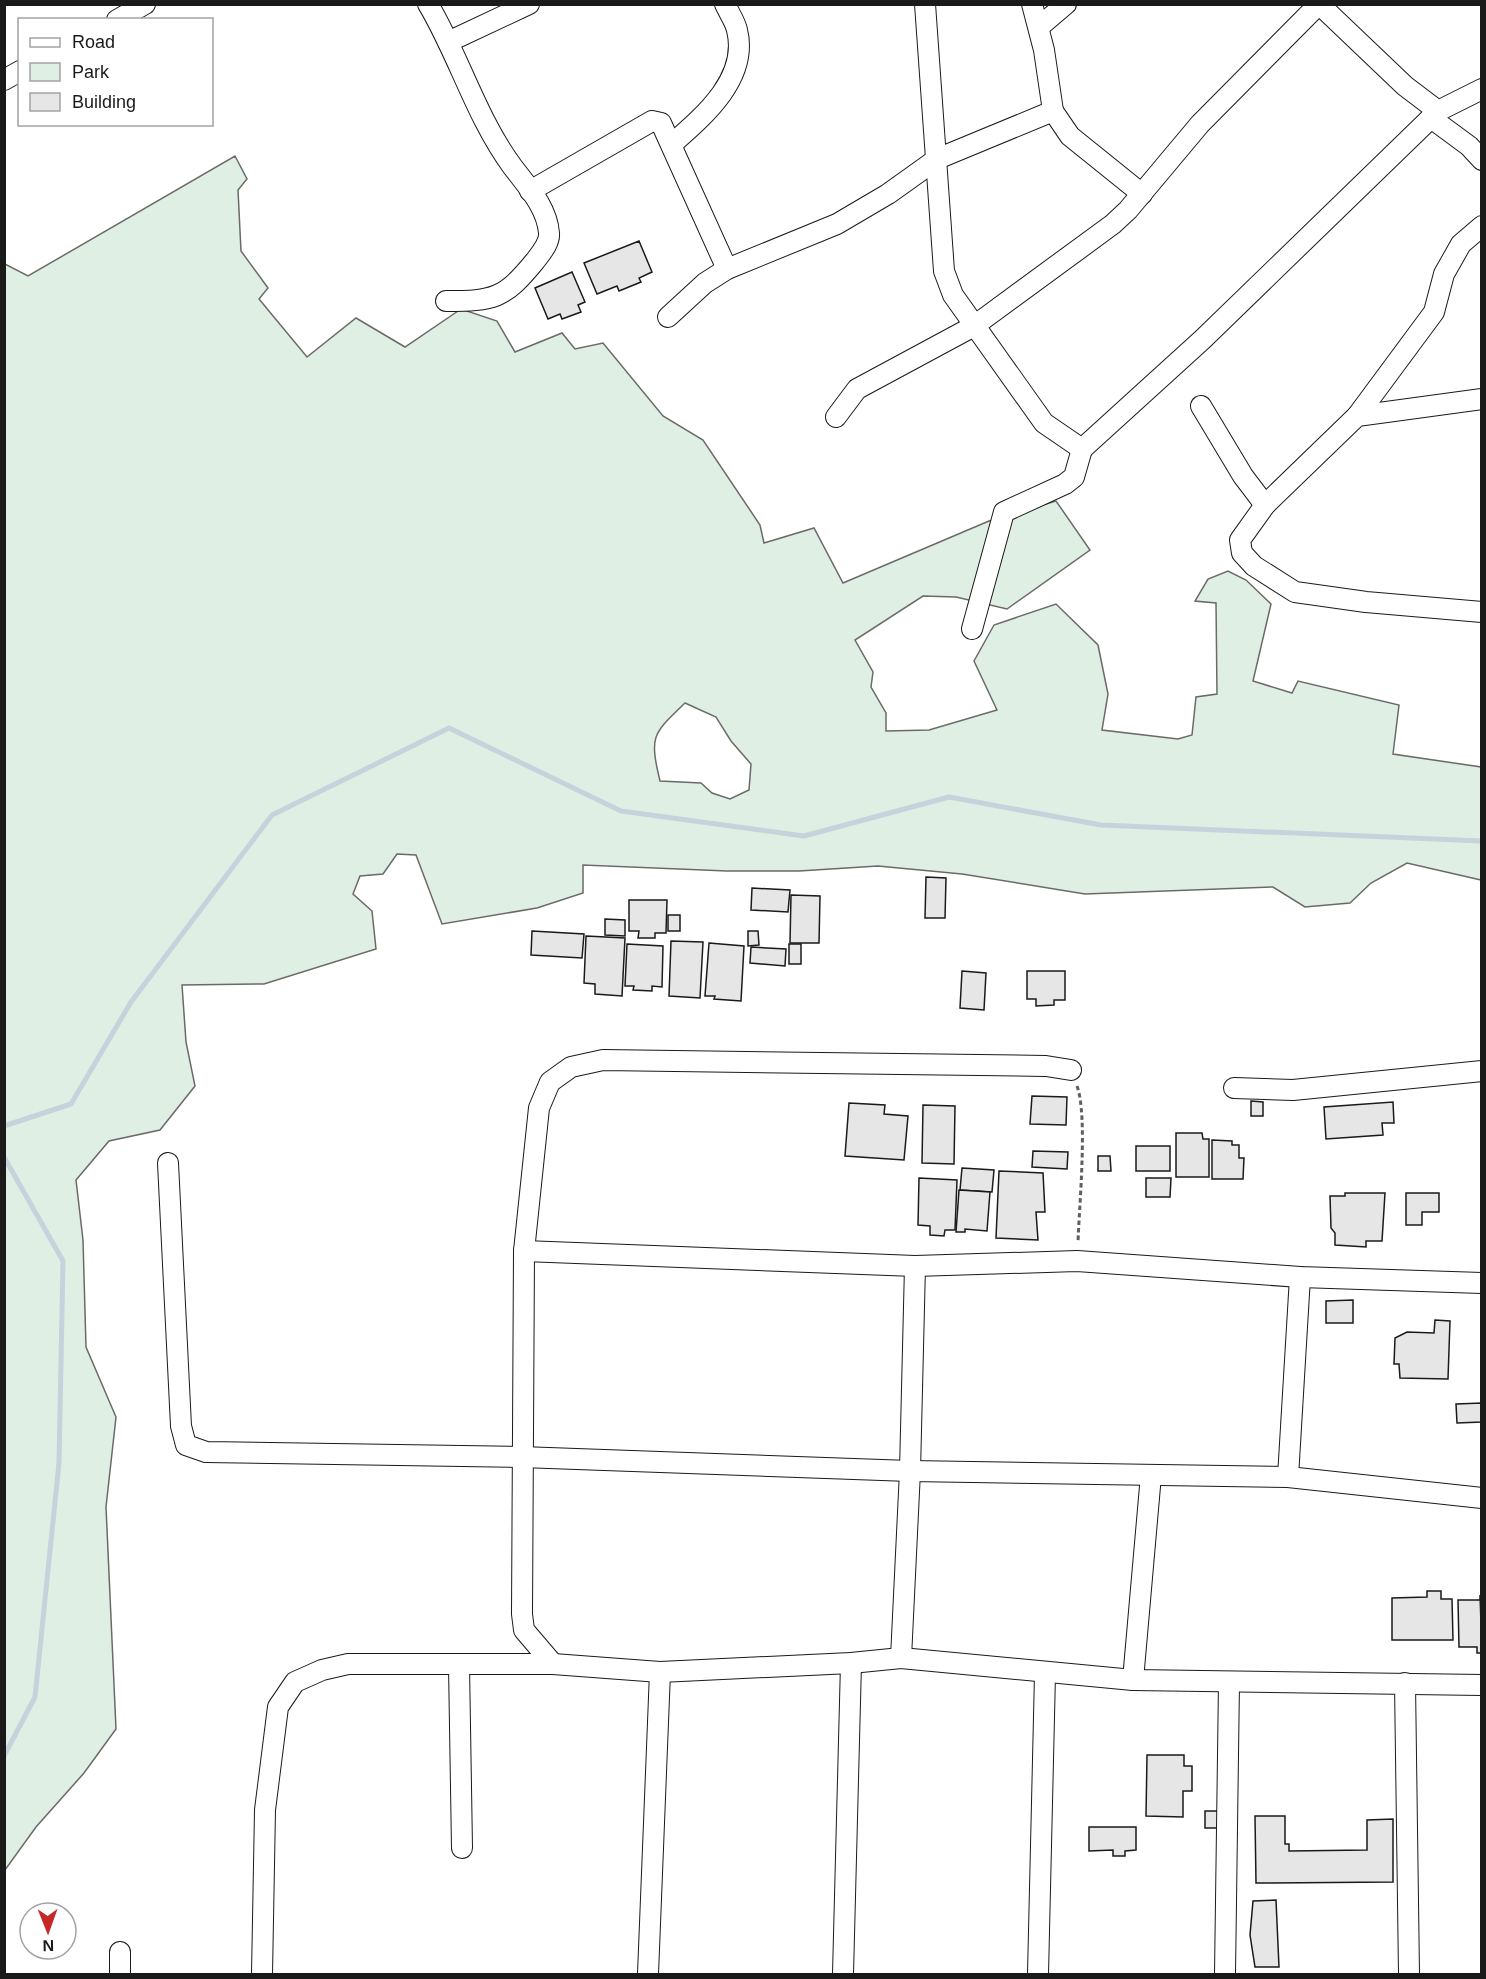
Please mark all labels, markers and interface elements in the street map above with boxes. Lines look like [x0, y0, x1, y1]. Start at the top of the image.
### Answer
legend [18, 18, 213, 126]
text: Road [72, 32, 115, 52]
text: Park [72, 62, 110, 82]
text: Building [72, 92, 136, 112]
north arrow [18, 1901, 78, 1961]
text: N [42, 1937, 54, 1954]

